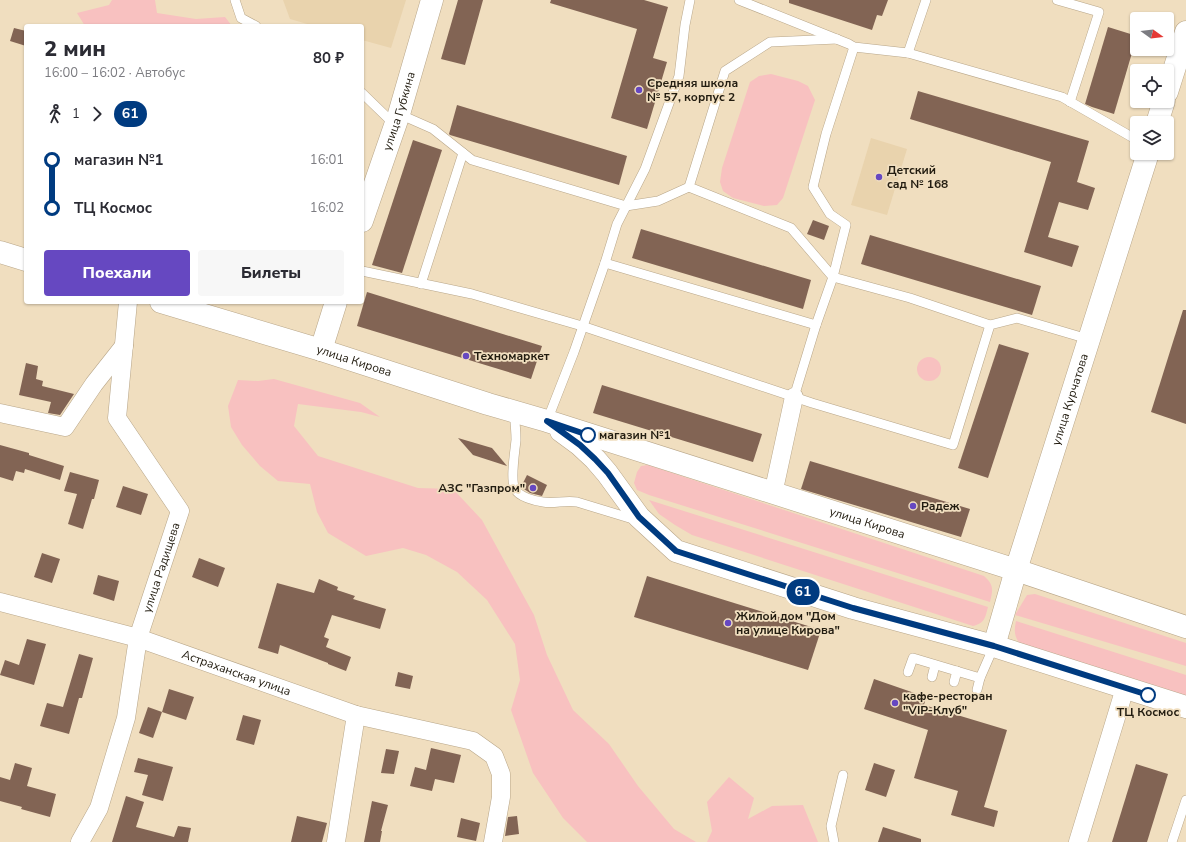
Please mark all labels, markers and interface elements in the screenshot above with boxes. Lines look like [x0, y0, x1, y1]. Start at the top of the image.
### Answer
north arrow [1130, 12, 1174, 56]
map controls [1130, 12, 1174, 160]
text: 2 мин [44, 34, 106, 64]
text: 80 ₽ [313, 48, 344, 68]
text: 16:00 – 16:02 · Автобус [44, 64, 185, 82]
button: locate [1130, 64, 1174, 108]
street label: улица Губкина [379, 70, 419, 153]
place label: Средняя школа № 57, корпус 2 [647, 75, 738, 105]
marker: Средняя школа № 57, корпус 2 [634, 85, 644, 95]
icon: walk [44, 103, 66, 125]
icon: forward [86, 103, 108, 125]
text: 61 [122, 104, 139, 123]
text: 1 [72, 105, 80, 123]
button: layers [1130, 116, 1174, 160]
text: магазин №1 [74, 150, 164, 170]
text: 16:01 [310, 151, 344, 169]
place label: Детский сад № 168 [887, 162, 948, 192]
marker: Детский сад № 168 [874, 172, 884, 182]
text: ТЦ Космос [74, 198, 152, 218]
text: 16:02 [310, 199, 344, 217]
button: Поехали [44, 250, 190, 296]
button: Билеты [198, 250, 344, 296]
street label: улица Кирова [315, 341, 394, 380]
place label: Техномаркет [474, 348, 550, 364]
marker: Техномаркет [461, 351, 471, 361]
street label: улица Курчатова [1048, 351, 1092, 447]
marker: магазин №1 [580, 427, 596, 443]
place label: магазин №1 [599, 427, 671, 443]
place label: АЗС "Газпром" [438, 480, 525, 496]
marker: АЗС "Газпром" [528, 483, 538, 493]
place label: Радеж [921, 498, 959, 514]
marker: Радеж [908, 501, 918, 511]
street label: улица Кирова [828, 503, 907, 542]
street label: улица Радищева [139, 520, 184, 615]
line badge: 61 [785, 579, 821, 605]
text: 61 [795, 582, 811, 601]
place label: Жилой дом "Дом на улице Кирова" [736, 608, 840, 638]
marker: Жилой дом "Дом на улице Кирова" [723, 618, 733, 628]
street label: Астраханская улица [180, 646, 293, 699]
marker: ТЦ Космос [1140, 687, 1156, 703]
place label: кафе-ресторан "VIP-Клуб" [903, 688, 993, 718]
marker: кафе-ресторан "VIP-Клуб" [890, 698, 900, 708]
place label: ТЦ Космос [1117, 704, 1179, 720]

